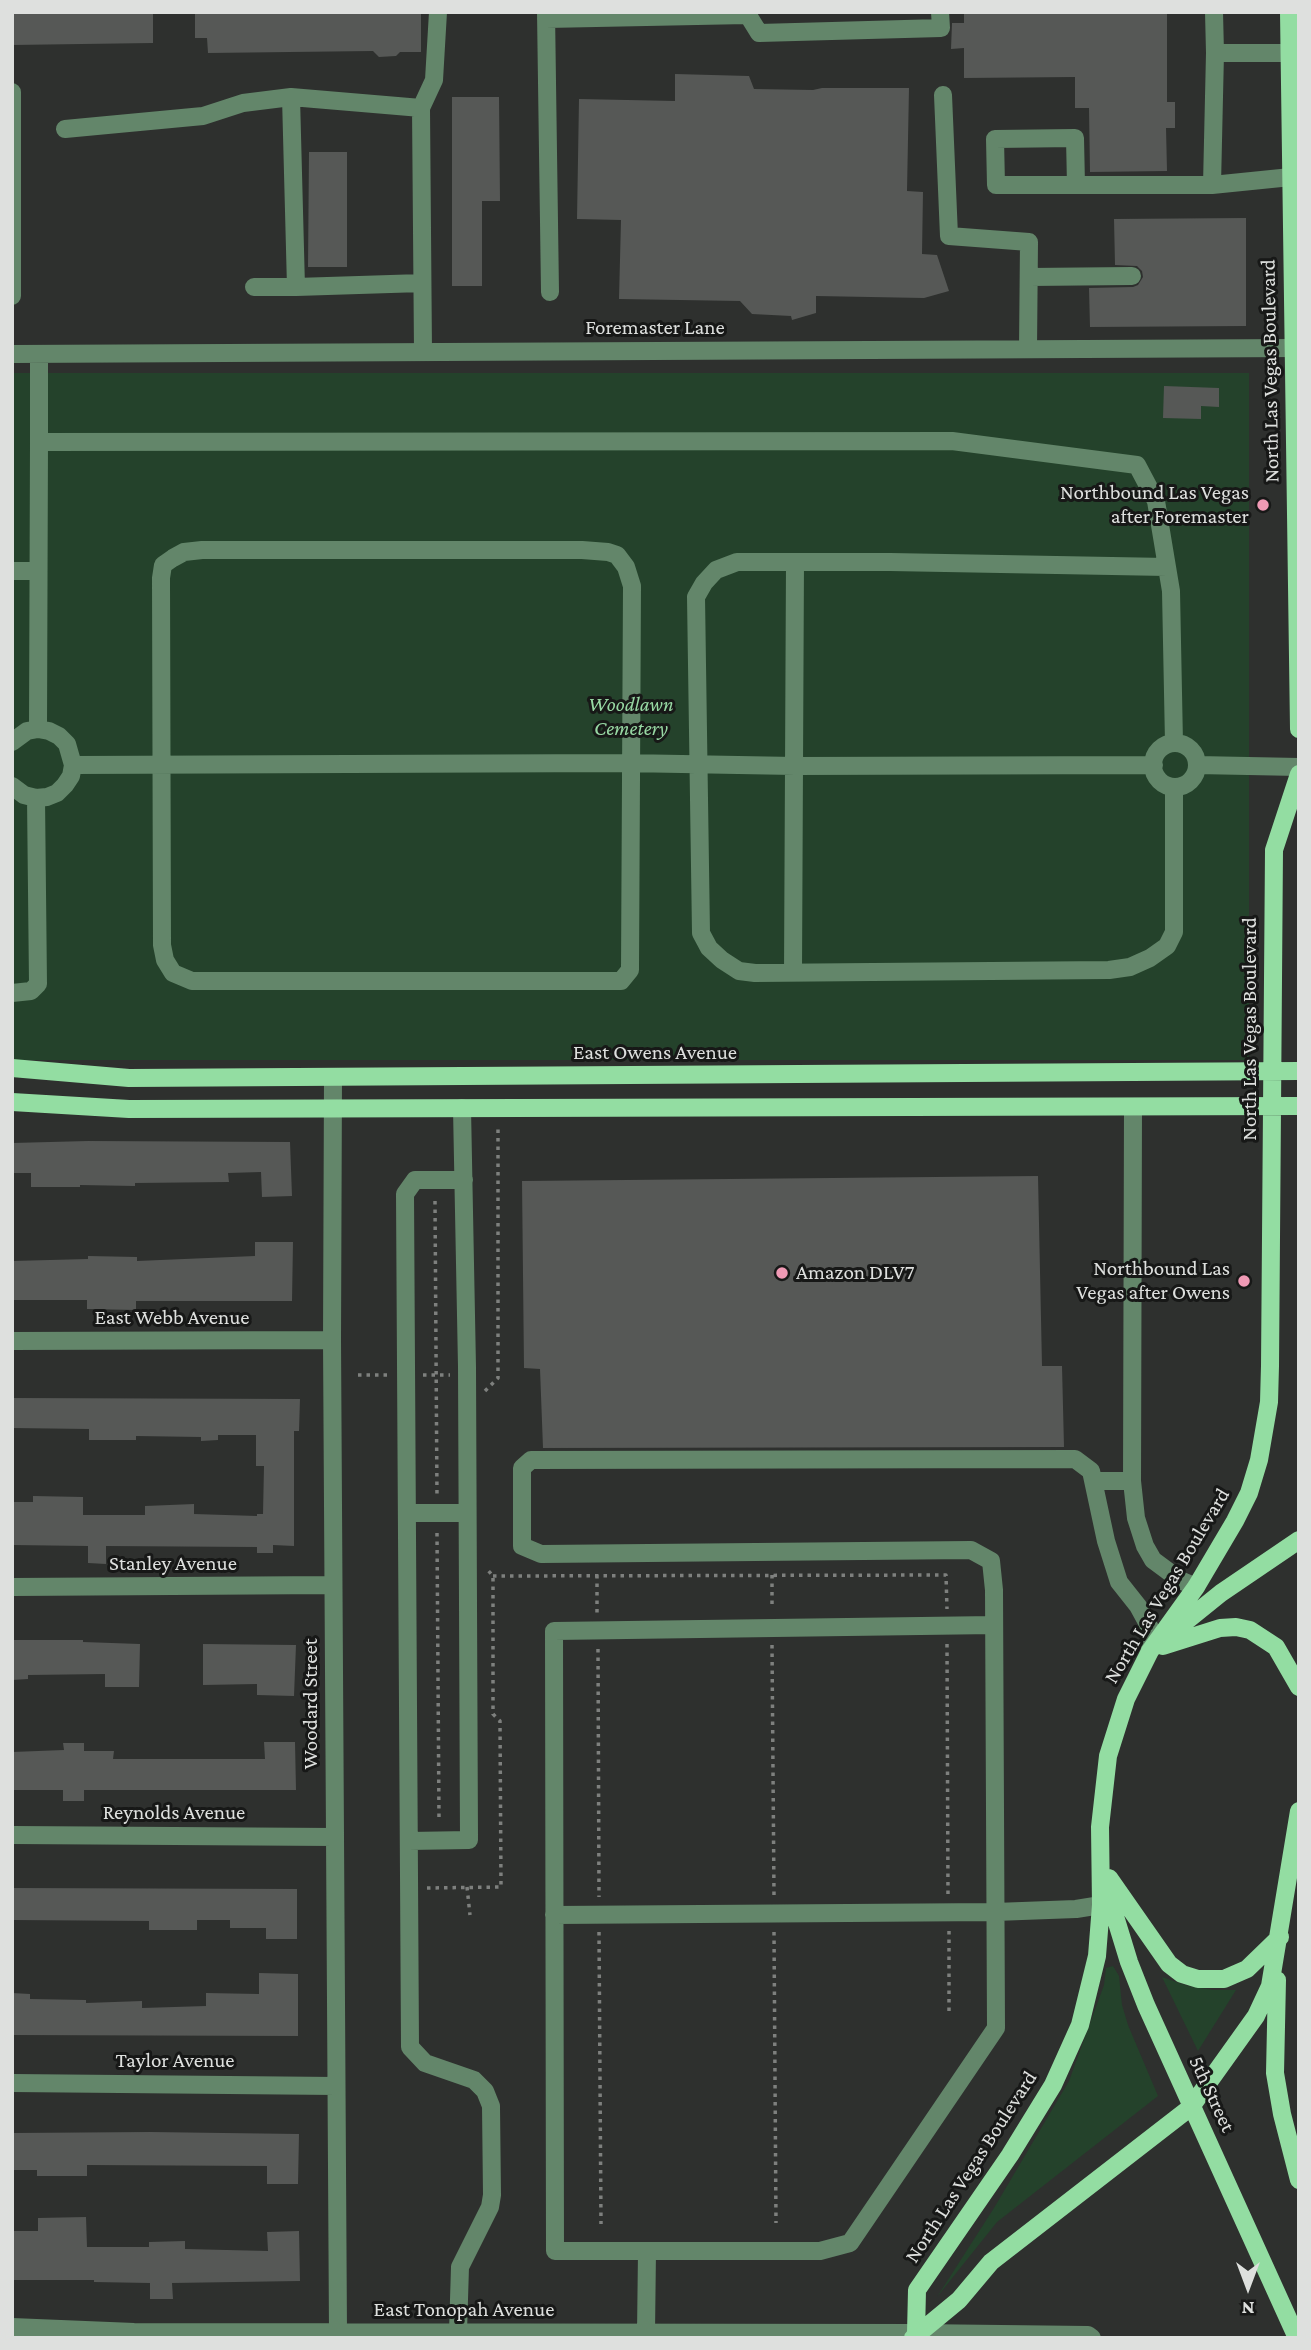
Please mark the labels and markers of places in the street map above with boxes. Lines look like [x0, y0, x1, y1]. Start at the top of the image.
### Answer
place label: Northbound Las Vegas after Foremaster [1060, 480, 1249, 530]
marker: Northbound Las Vegas after Foremaster [1255, 497, 1271, 513]
place label: Northbound Las Vegas after Owens [1076, 1256, 1230, 1306]
place label: Amazon DLV7 [796, 1260, 914, 1286]
marker: Amazon DLV7 [774, 1265, 790, 1281]
marker: Northbound Las Vegas after Owens [1236, 1273, 1252, 1289]

